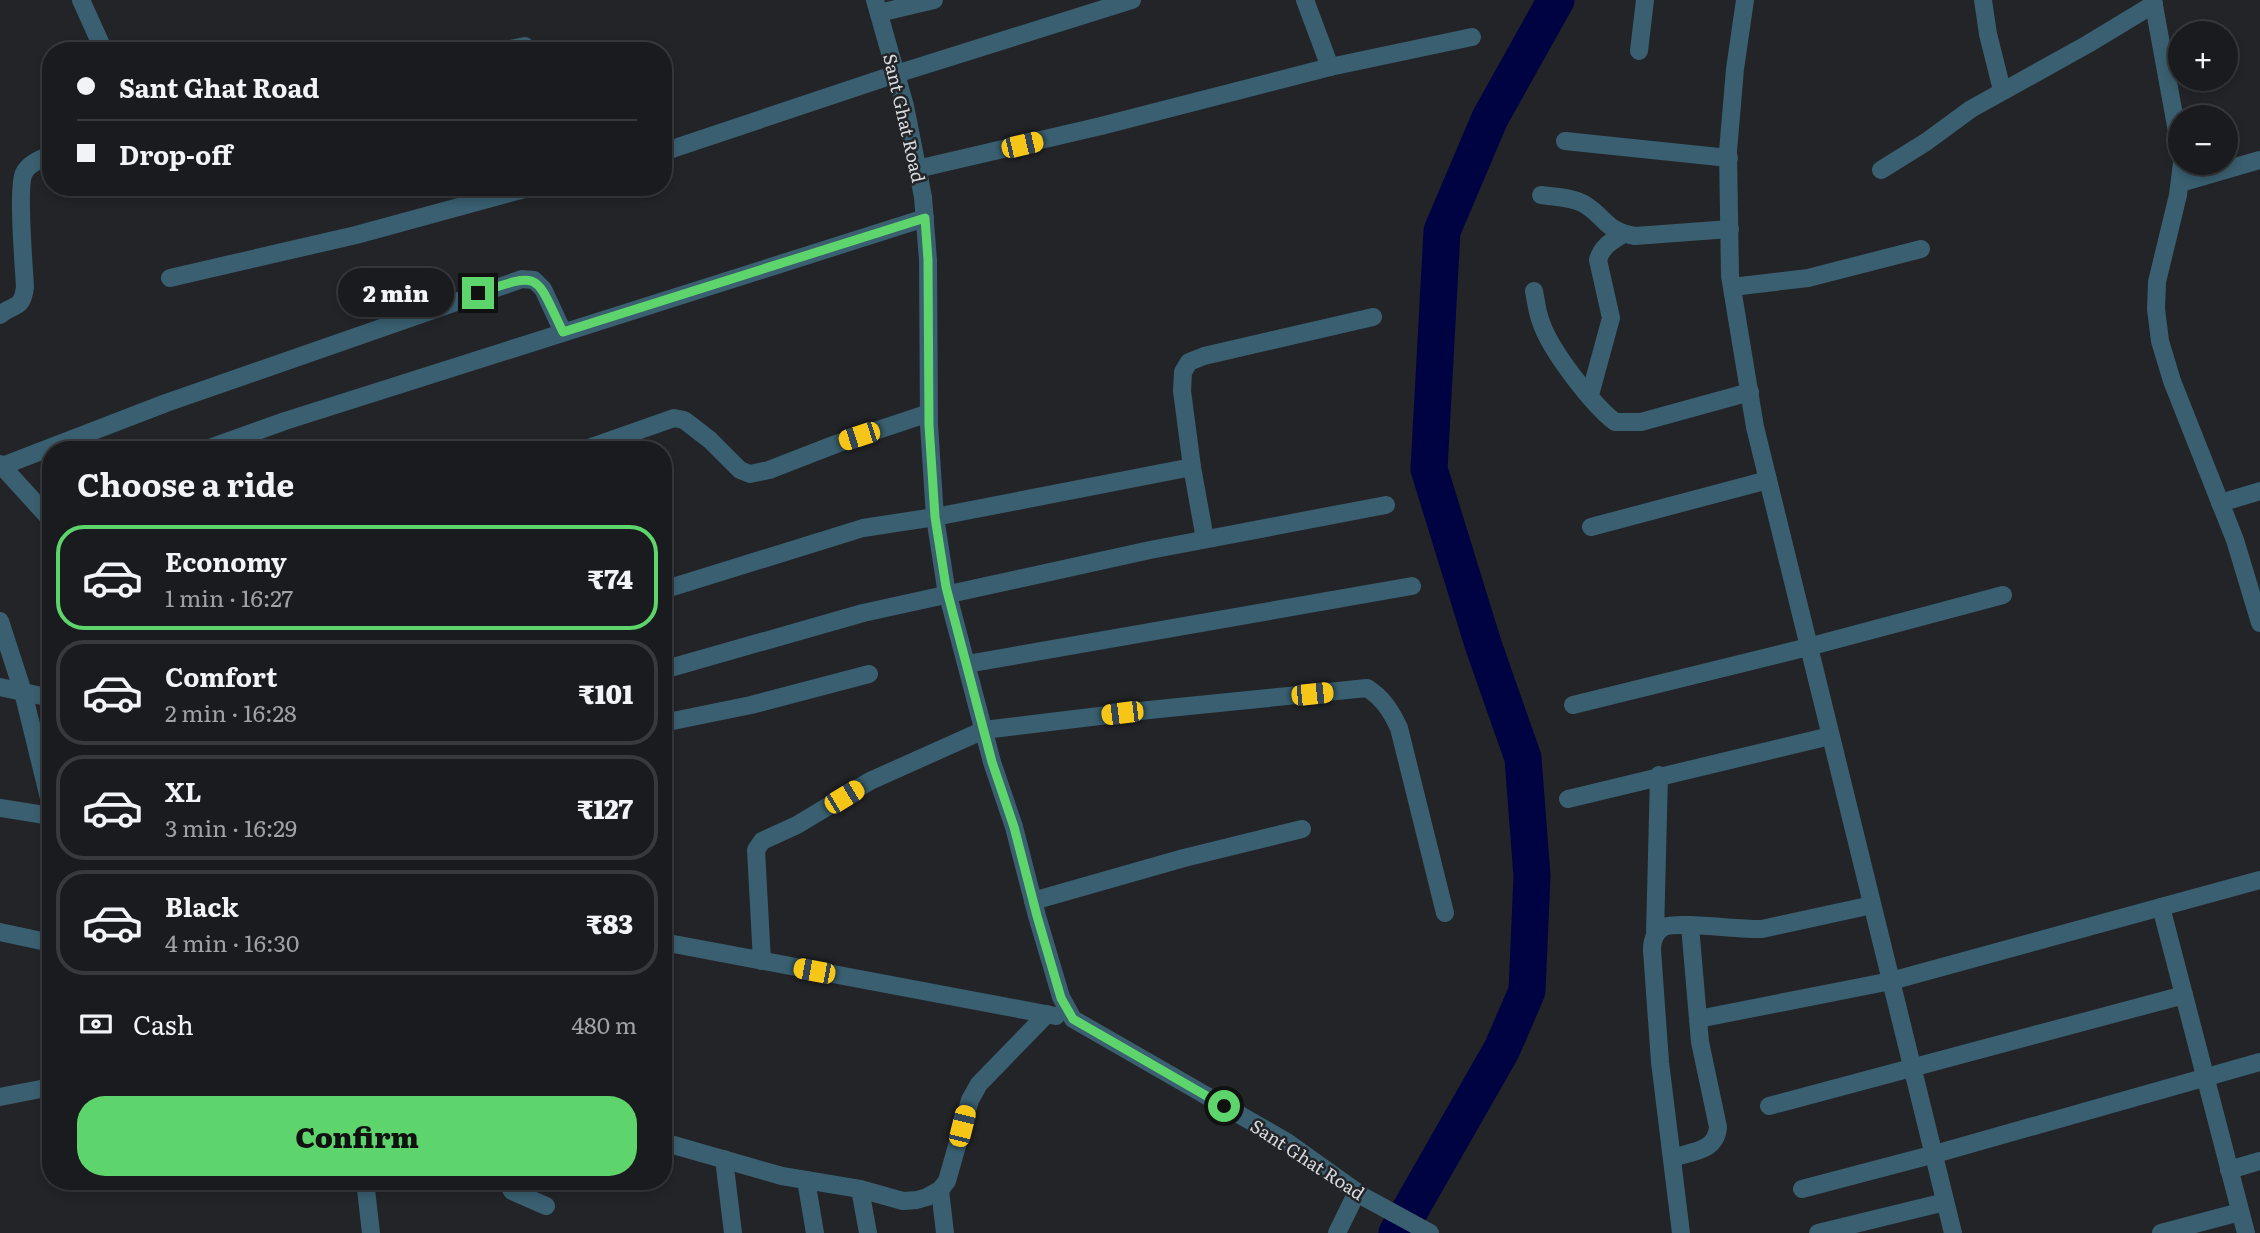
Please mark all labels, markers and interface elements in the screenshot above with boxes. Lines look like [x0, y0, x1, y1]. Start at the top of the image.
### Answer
map controls [2168, 21, 2238, 175]
button: + [2168, 21, 2238, 91]
street label: Sant Ghat Road [877, 51, 933, 185]
text: Sant Ghat Road [119, 67, 319, 106]
button: − [2168, 105, 2238, 175]
car [1000, 130, 1045, 160]
text: Drop-off [119, 134, 232, 173]
callout: 2 min [338, 268, 454, 318]
text: 2 min [363, 275, 429, 309]
route end [462, 277, 494, 309]
car [836, 420, 883, 452]
text: Choose a ride [77, 459, 294, 507]
text: Economy [165, 541, 287, 580]
icon: car [81, 546, 144, 609]
text: ₹74 [588, 558, 633, 597]
text: 1 min · 16:27 [165, 580, 293, 614]
text: Comfort [165, 656, 277, 695]
icon: car [81, 661, 144, 724]
text: ₹101 [578, 673, 633, 712]
car [1291, 681, 1334, 707]
text: 2 min · 16:28 [165, 695, 297, 729]
car [1100, 700, 1145, 726]
text: XL [165, 771, 202, 810]
icon: car [81, 776, 144, 839]
car [821, 777, 868, 817]
text: ₹127 [577, 788, 633, 827]
text: 3 min · 16:29 [165, 810, 297, 844]
text: Black [165, 886, 239, 925]
icon: car [81, 891, 144, 954]
text: ₹83 [586, 903, 633, 942]
text: 4 min · 16:30 [165, 925, 299, 959]
car [792, 957, 837, 985]
text: Cash [133, 1004, 194, 1043]
icon: cash [77, 1005, 115, 1043]
text: 480 m [571, 1007, 637, 1041]
route start [1208, 1090, 1240, 1122]
button: Confirm [77, 1096, 637, 1176]
car [947, 1103, 978, 1149]
street label: Sant Ghat Road [1246, 1112, 1370, 1206]

